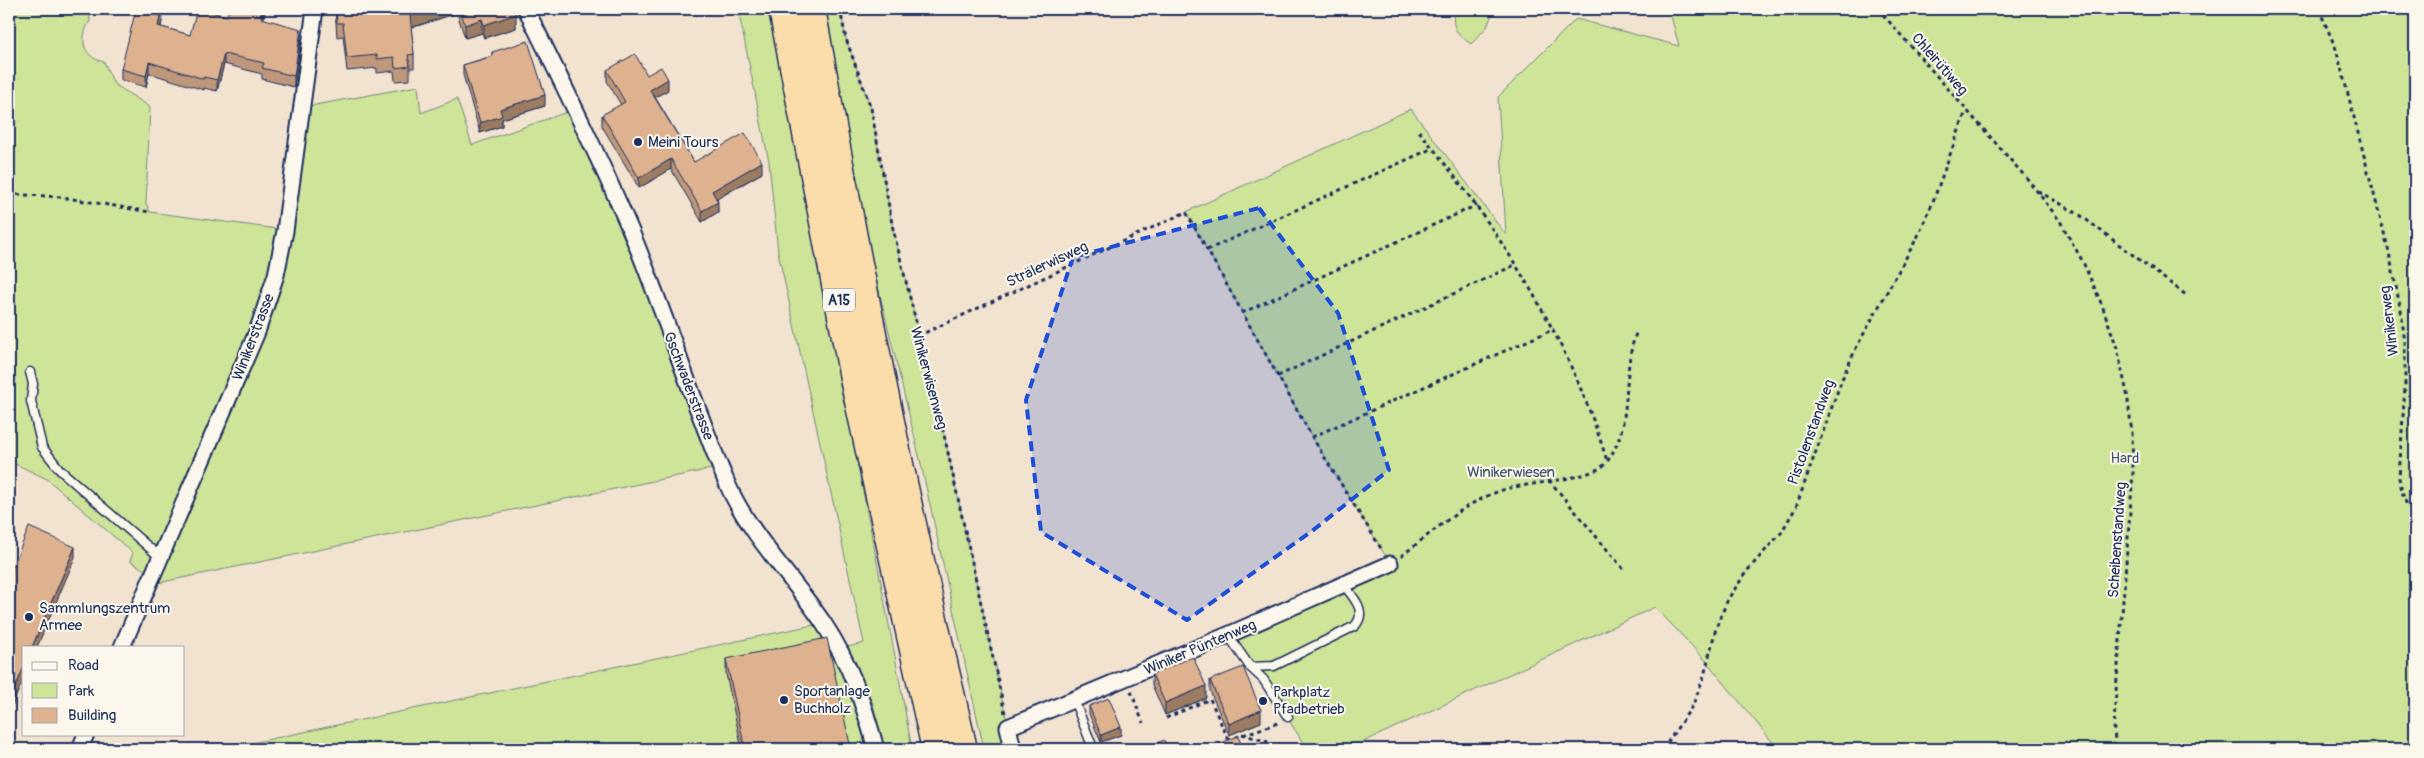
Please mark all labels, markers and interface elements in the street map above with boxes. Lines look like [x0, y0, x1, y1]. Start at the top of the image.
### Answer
street label: Chleirütiweg [1907, 29, 1972, 100]
place label: Meini Tours [648, 133, 719, 152]
marker: Meini Tours [632, 136, 644, 148]
street label: Strälerwisweg [1003, 237, 1091, 292]
street label: Winikerweg [2376, 285, 2403, 357]
road number: A15 [823, 288, 855, 312]
street label: Winikerstrasse [228, 291, 279, 383]
street label: Winikerwisenweg [906, 325, 951, 432]
street label: Gschwaderstrasse [659, 329, 718, 444]
street label: Pistolenstandweg [1784, 377, 1839, 487]
park label: Hard [2111, 449, 2139, 468]
park label: Winikerwiesen [1467, 463, 1555, 482]
street label: Scheibenstandweg [2104, 481, 2131, 599]
place label: Sammlungszentrum Armee [39, 599, 170, 635]
marker: Sammlungszentrum Armee [23, 611, 35, 623]
street label: Winiker Püntenweg [1141, 615, 1259, 680]
legend [22, 646, 185, 736]
text: Road [68, 656, 99, 675]
text: Park [68, 682, 95, 701]
place label: Sportanlage Buchholz [794, 682, 870, 718]
place label: Parkplatz Pfadbetrieb [1273, 683, 1345, 719]
marker: Sportanlage Buchholz [778, 694, 790, 706]
marker: Parkplatz Pfadbetrieb [1257, 695, 1269, 707]
text: Building [68, 706, 116, 725]

